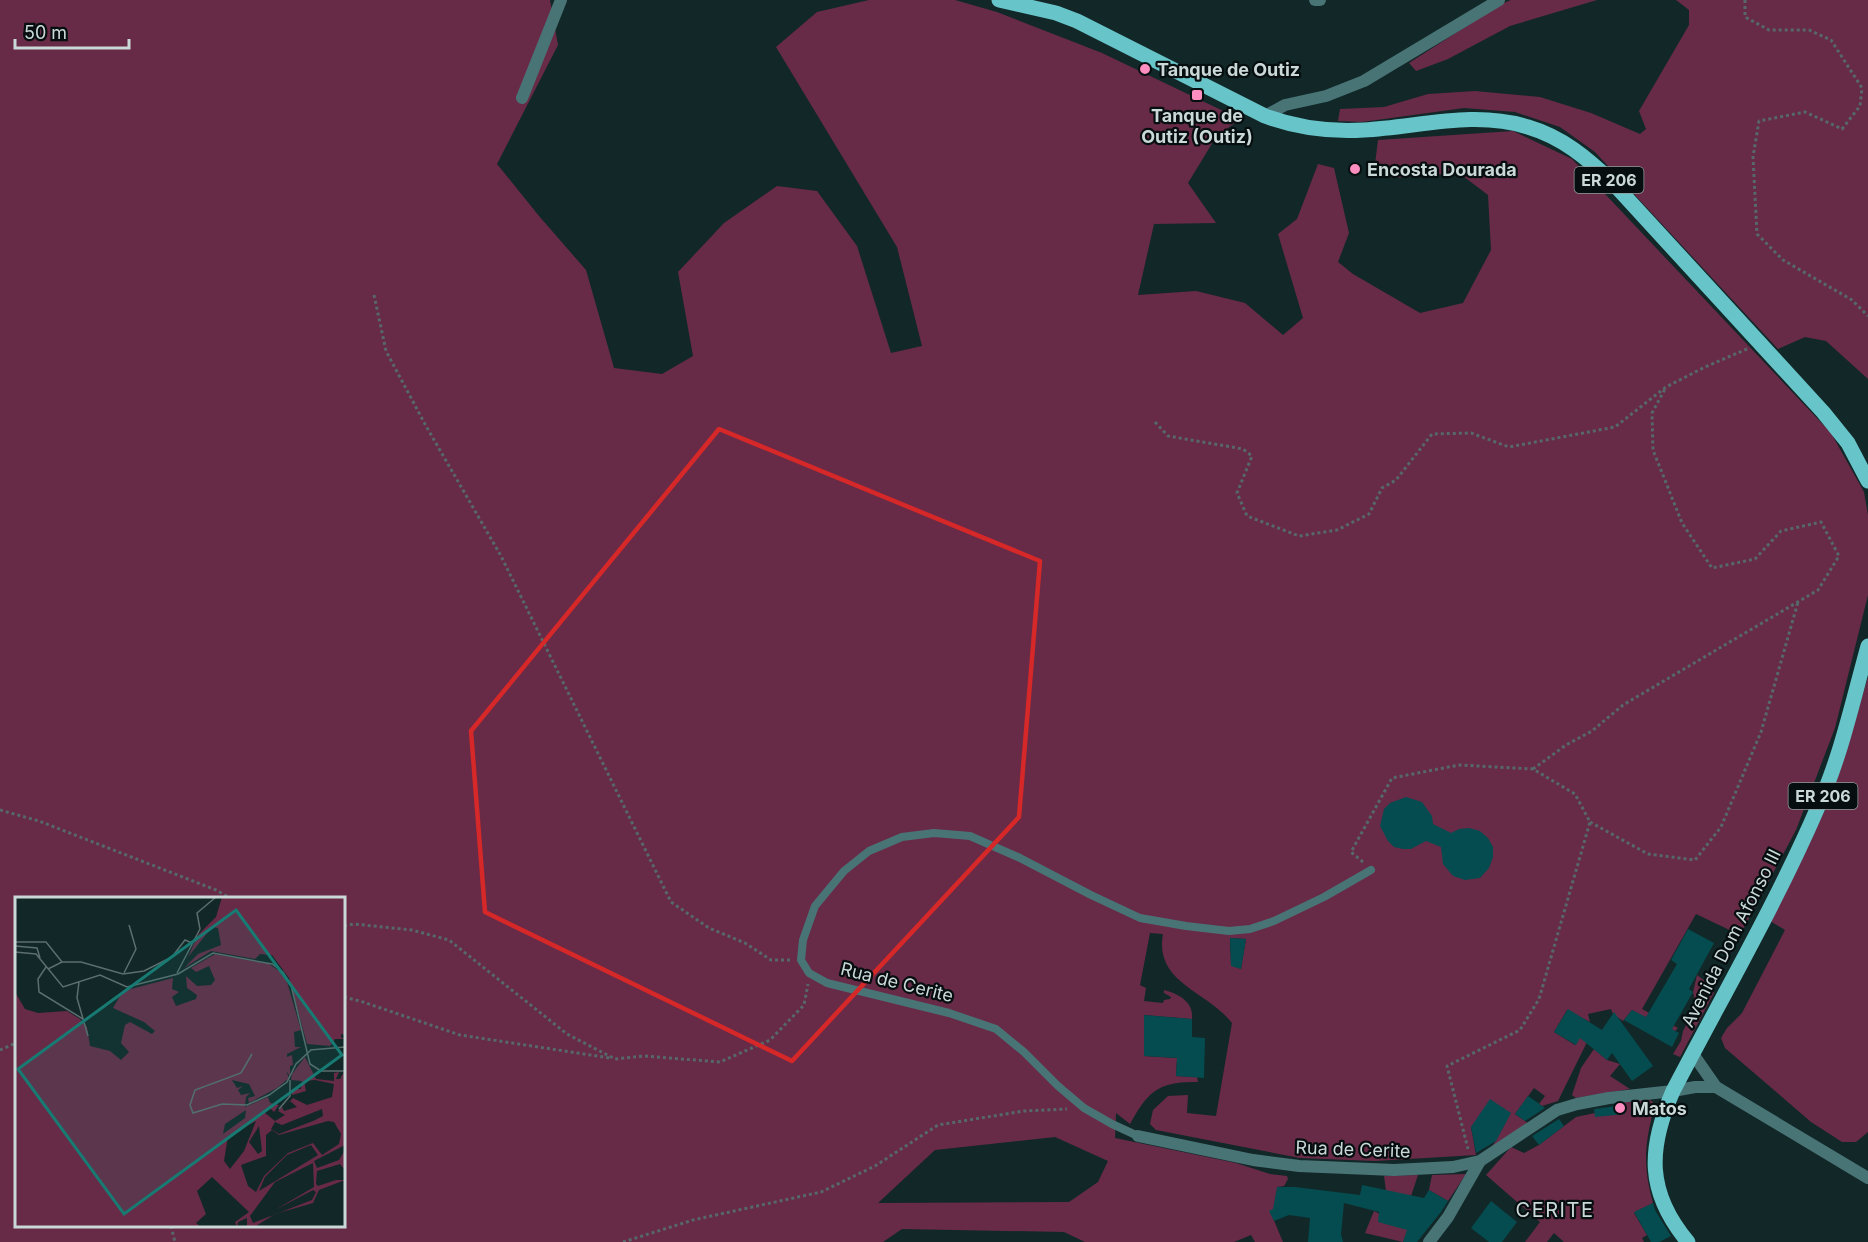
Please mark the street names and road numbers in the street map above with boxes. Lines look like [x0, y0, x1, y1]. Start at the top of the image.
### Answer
road number: ER 206 [1574, 167, 1644, 193]
road number: ER 206 [1788, 783, 1858, 809]
street label: Avenida Dom Afonso III [1677, 845, 1785, 1031]
street label: Rua de Cerite [839, 958, 955, 1006]
street label: Rua de Cerite [1295, 1136, 1411, 1162]

